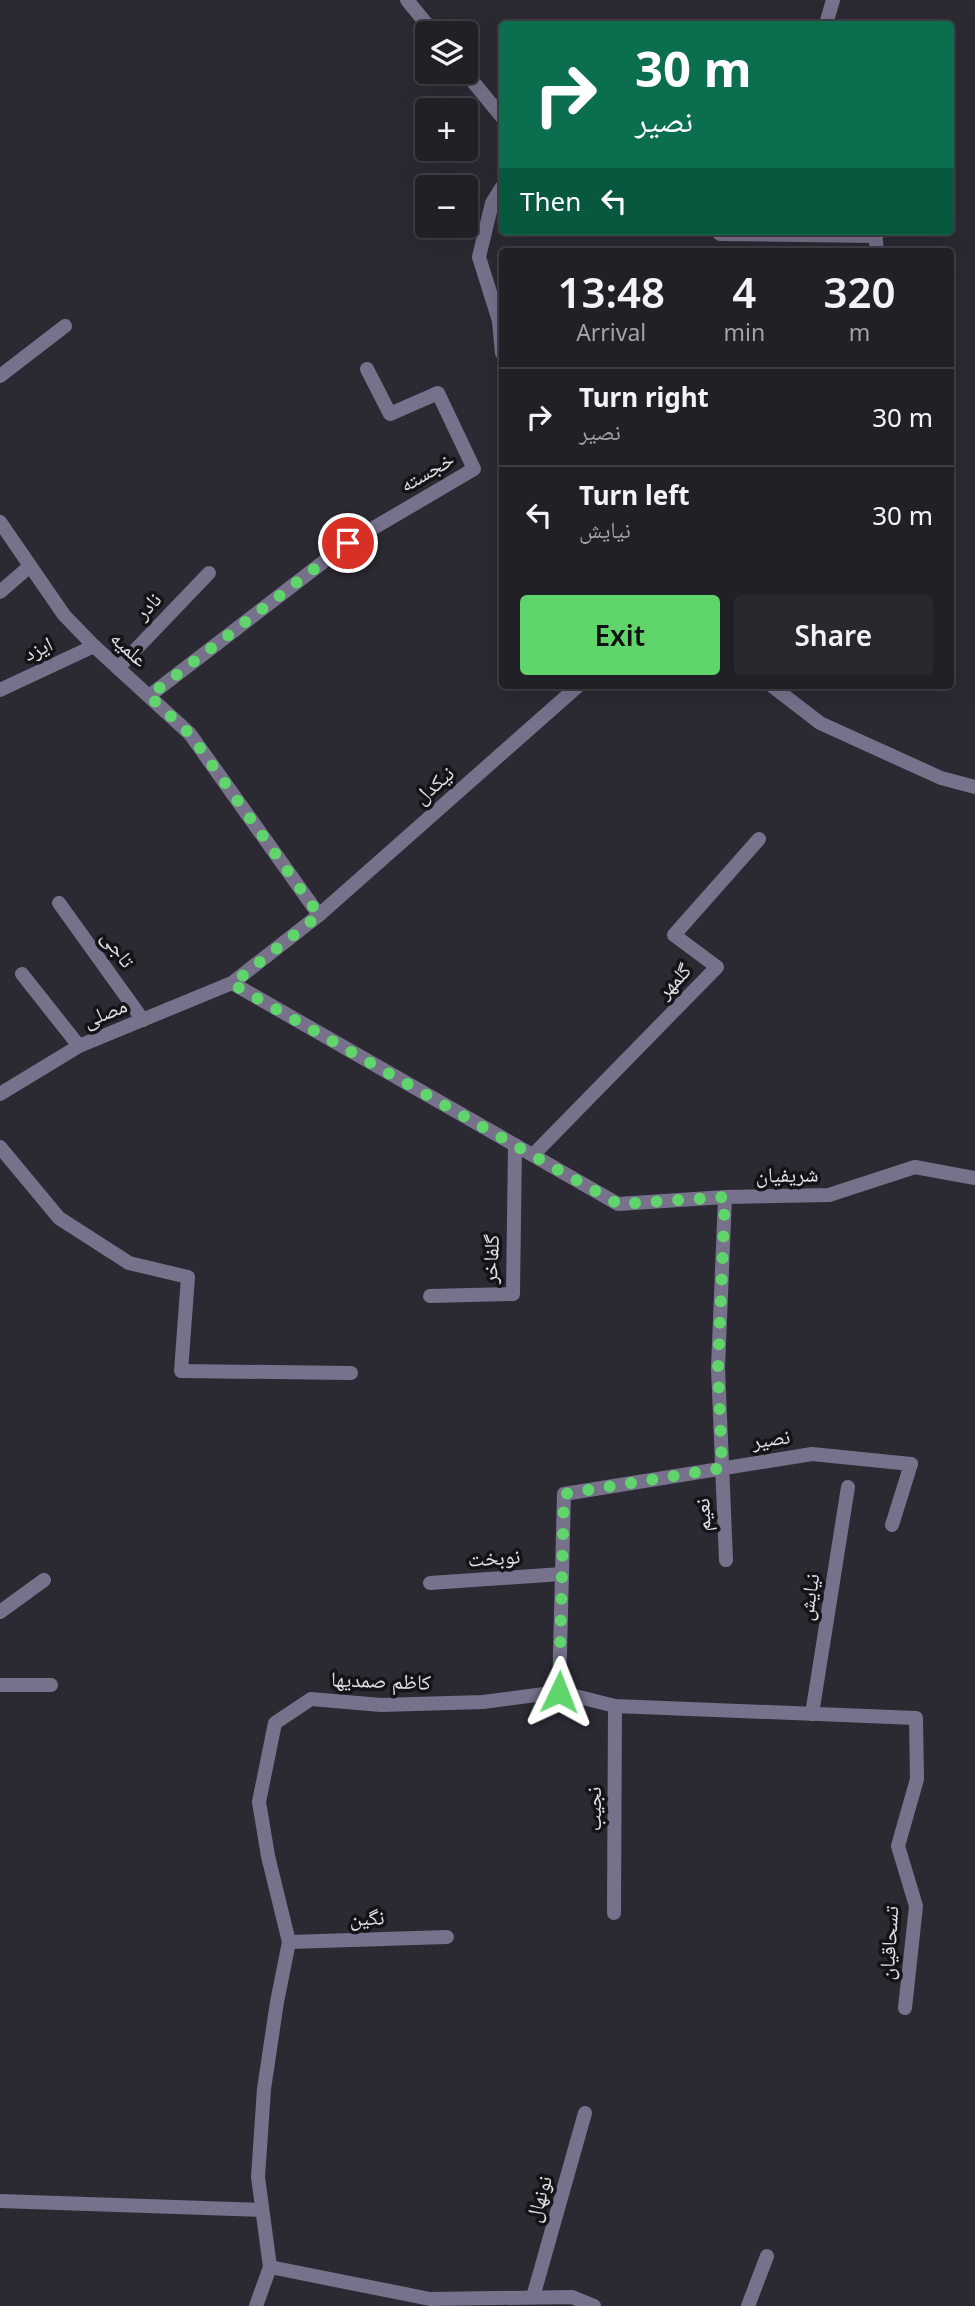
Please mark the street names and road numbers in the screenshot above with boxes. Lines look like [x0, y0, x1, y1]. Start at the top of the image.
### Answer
street label: خجسته [394, 444, 459, 498]
street label: نادر [127, 586, 167, 626]
street label: علمیه [105, 624, 155, 673]
street label: ایزد [18, 629, 57, 667]
street label: نیکدل [407, 759, 460, 810]
street label: تاجی [96, 924, 142, 973]
street label: گلمهر [649, 956, 697, 1005]
street label: مصلی [78, 991, 131, 1034]
street label: شریفیان [755, 1159, 819, 1189]
street label: گلفاخر [475, 1233, 505, 1285]
street label: نصیر [749, 1421, 792, 1455]
street label: نعیم [687, 1498, 718, 1532]
street label: نوبخت [467, 1541, 521, 1573]
street label: نیایش [790, 1571, 826, 1622]
street label: کاظم صمدیها [330, 1664, 432, 1697]
street label: نجیب [579, 1787, 607, 1831]
street label: نگین [349, 1902, 385, 1932]
street label: تسحاقیان [871, 1905, 905, 1981]
street label: نونهال [518, 2172, 558, 2225]

